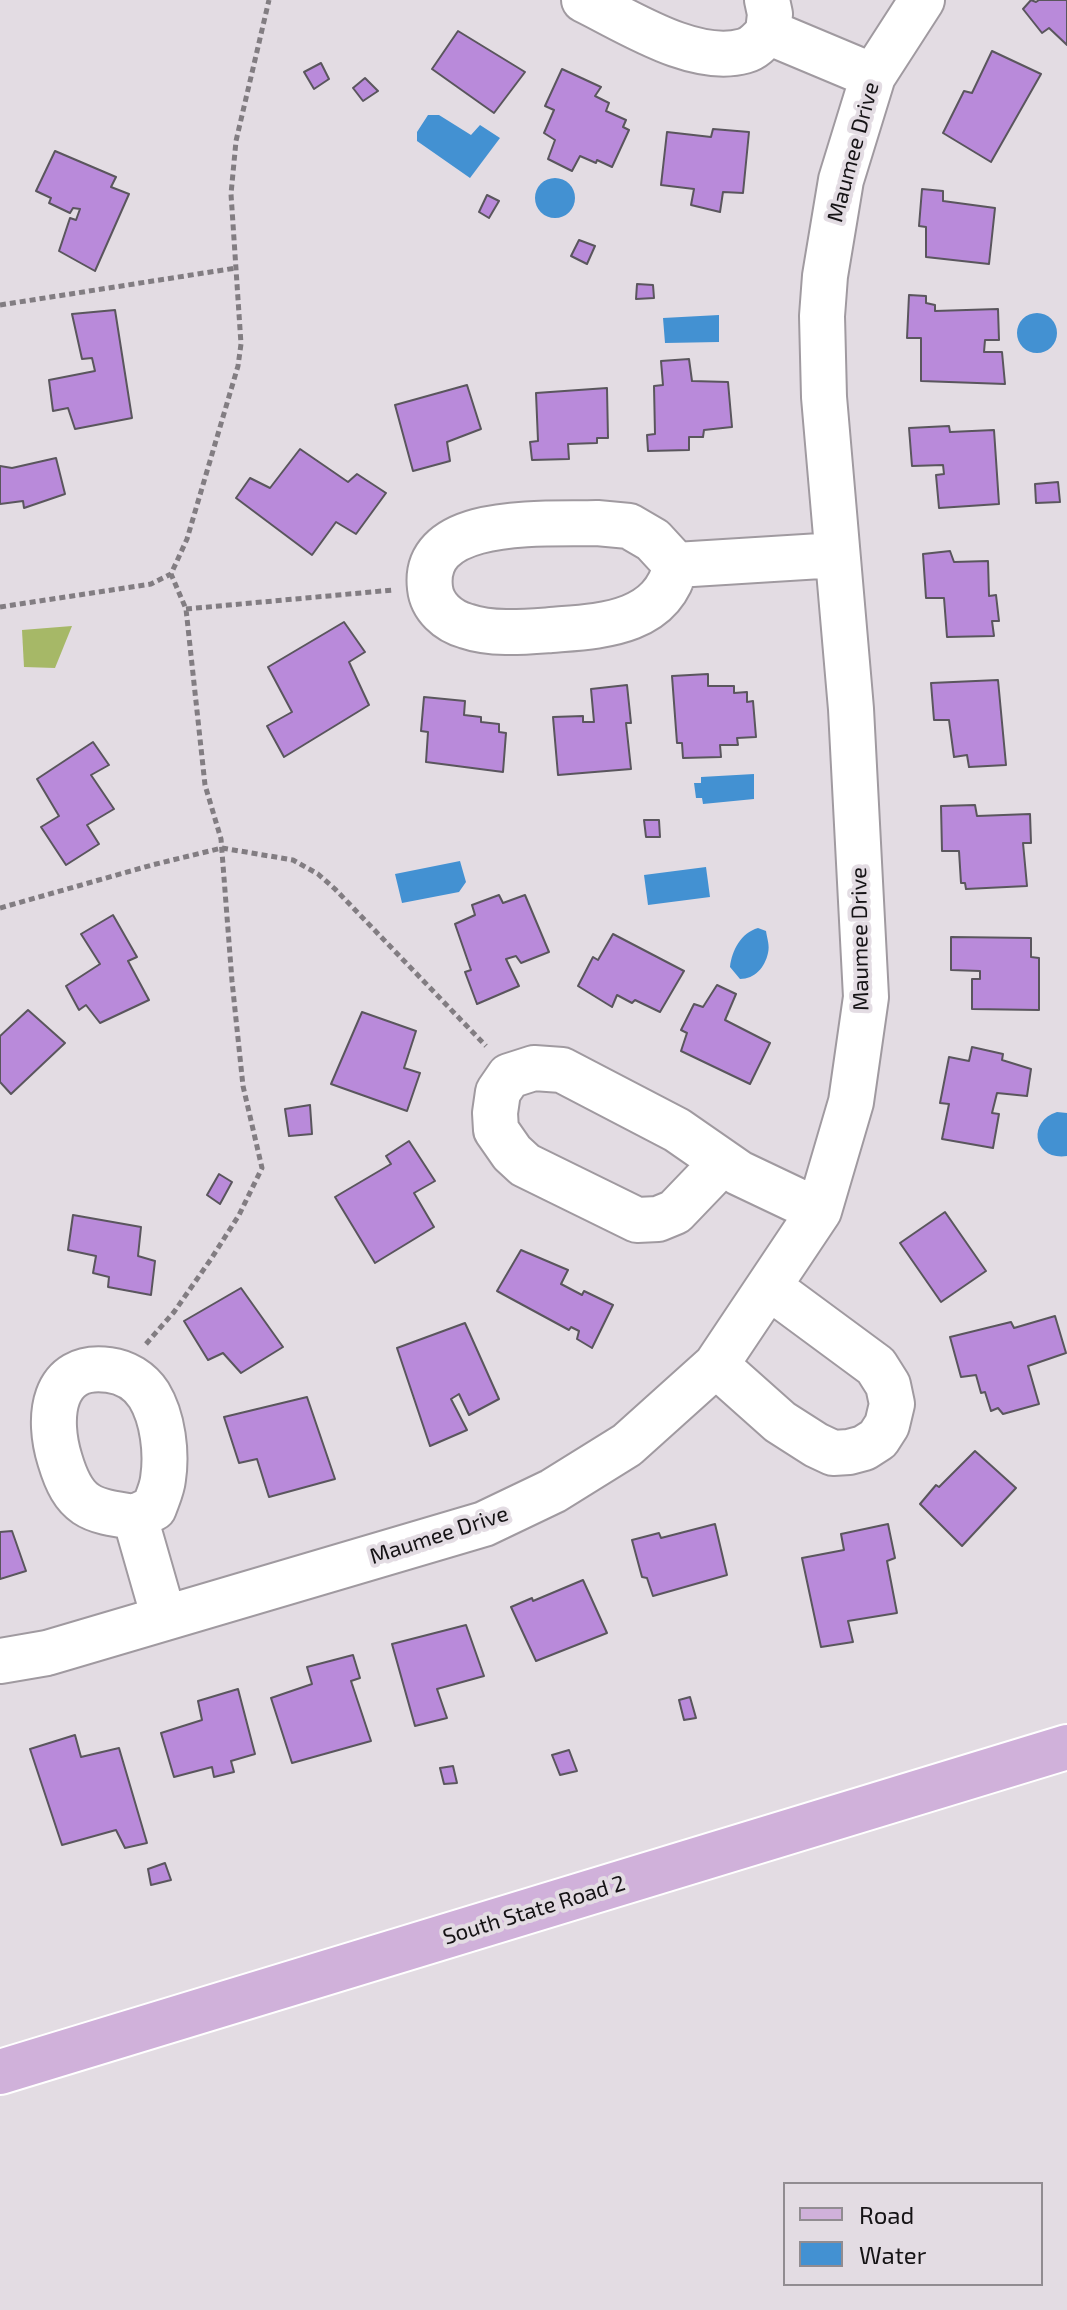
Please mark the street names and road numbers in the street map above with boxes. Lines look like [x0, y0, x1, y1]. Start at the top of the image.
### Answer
street label: Maumee Drive [822, 79, 884, 225]
street label: Maumee Drive [846, 867, 874, 1011]
street label: Maumee Drive [366, 1500, 512, 1570]
street label: South State Road 2 [440, 1870, 628, 1950]

